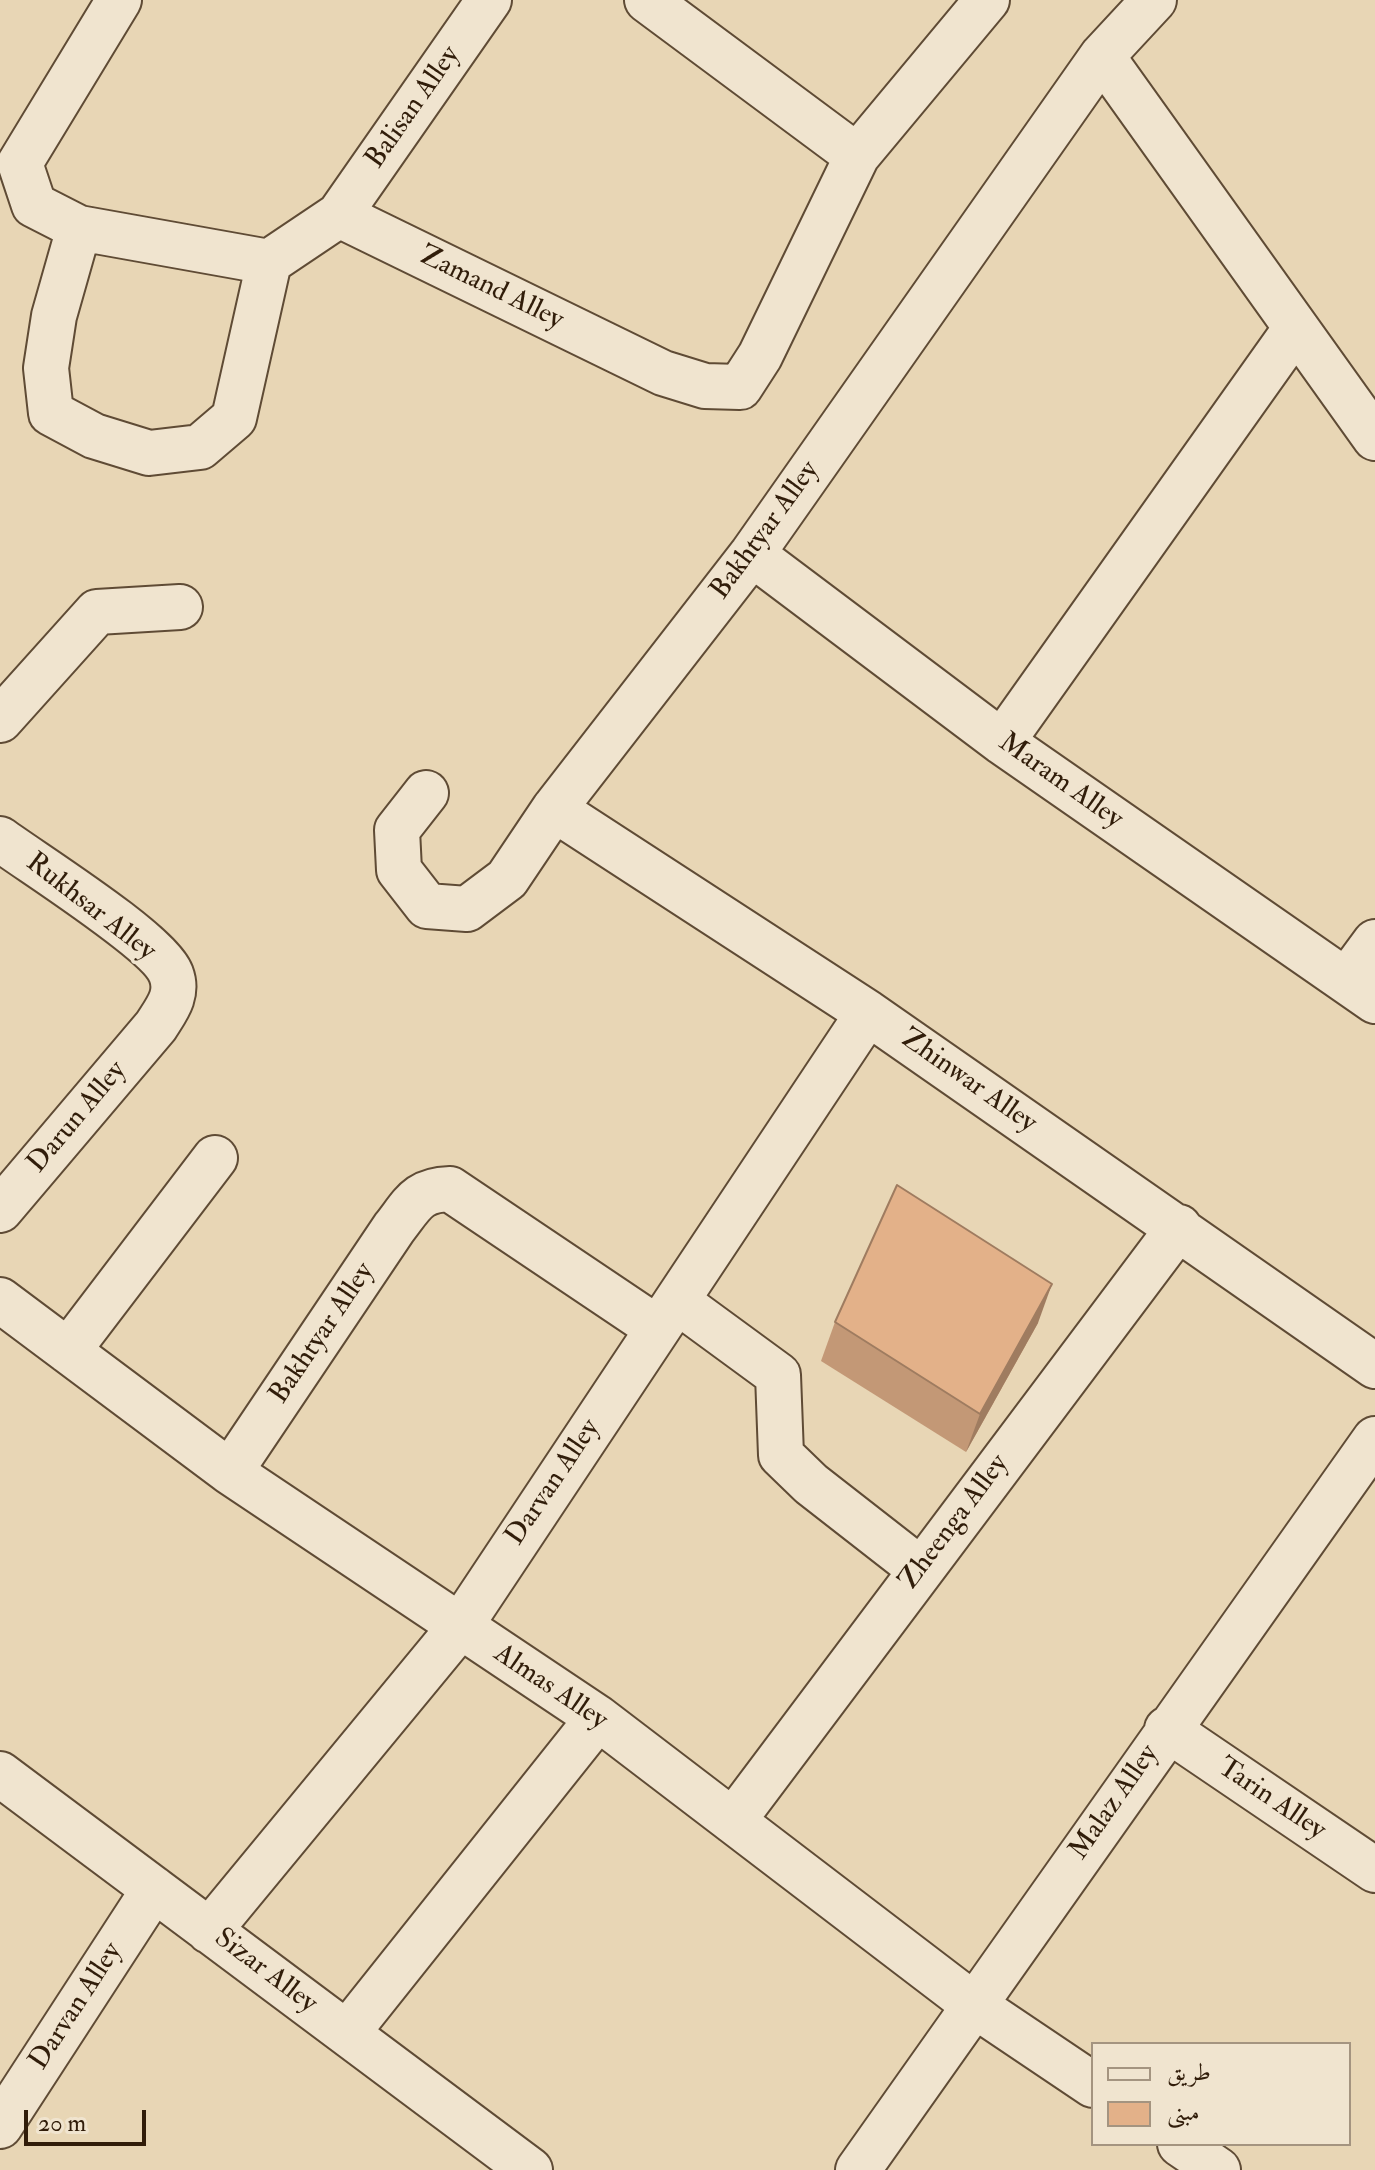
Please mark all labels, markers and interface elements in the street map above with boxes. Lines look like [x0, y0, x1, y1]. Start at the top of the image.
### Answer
street label: Balisan Alley [360, 40, 468, 176]
street label: Zamand Alley [414, 240, 568, 338]
street label: Bakhtyar Alley [705, 455, 827, 607]
street label: Maram Alley [991, 727, 1129, 837]
street label: Rukhsar Alley [18, 847, 162, 969]
street label: Zhinwar Alley [894, 1023, 1042, 1141]
street label: Darun Alley [22, 1055, 134, 1181]
street label: Bakhtyar Alley [264, 1257, 382, 1411]
street label: Darvan Alley [500, 1414, 608, 1552]
street label: Zheenga Alley [893, 1449, 1017, 1597]
street label: Almas Alley [487, 1638, 613, 1738]
street label: Malaz Alley [1063, 1739, 1167, 1867]
street label: Tarin Alley [1210, 1752, 1332, 1848]
street label: Sizar Alley [207, 1922, 323, 2022]
street label: Darvan Alley [23, 1937, 131, 2077]
legend [1091, 2042, 1351, 2146]
text: طريق [1167, 2057, 1211, 2088]
scale bar [28, 2094, 150, 2144]
text: مبنى [1167, 2097, 1200, 2128]
text: 20 m [38, 2108, 86, 2139]

